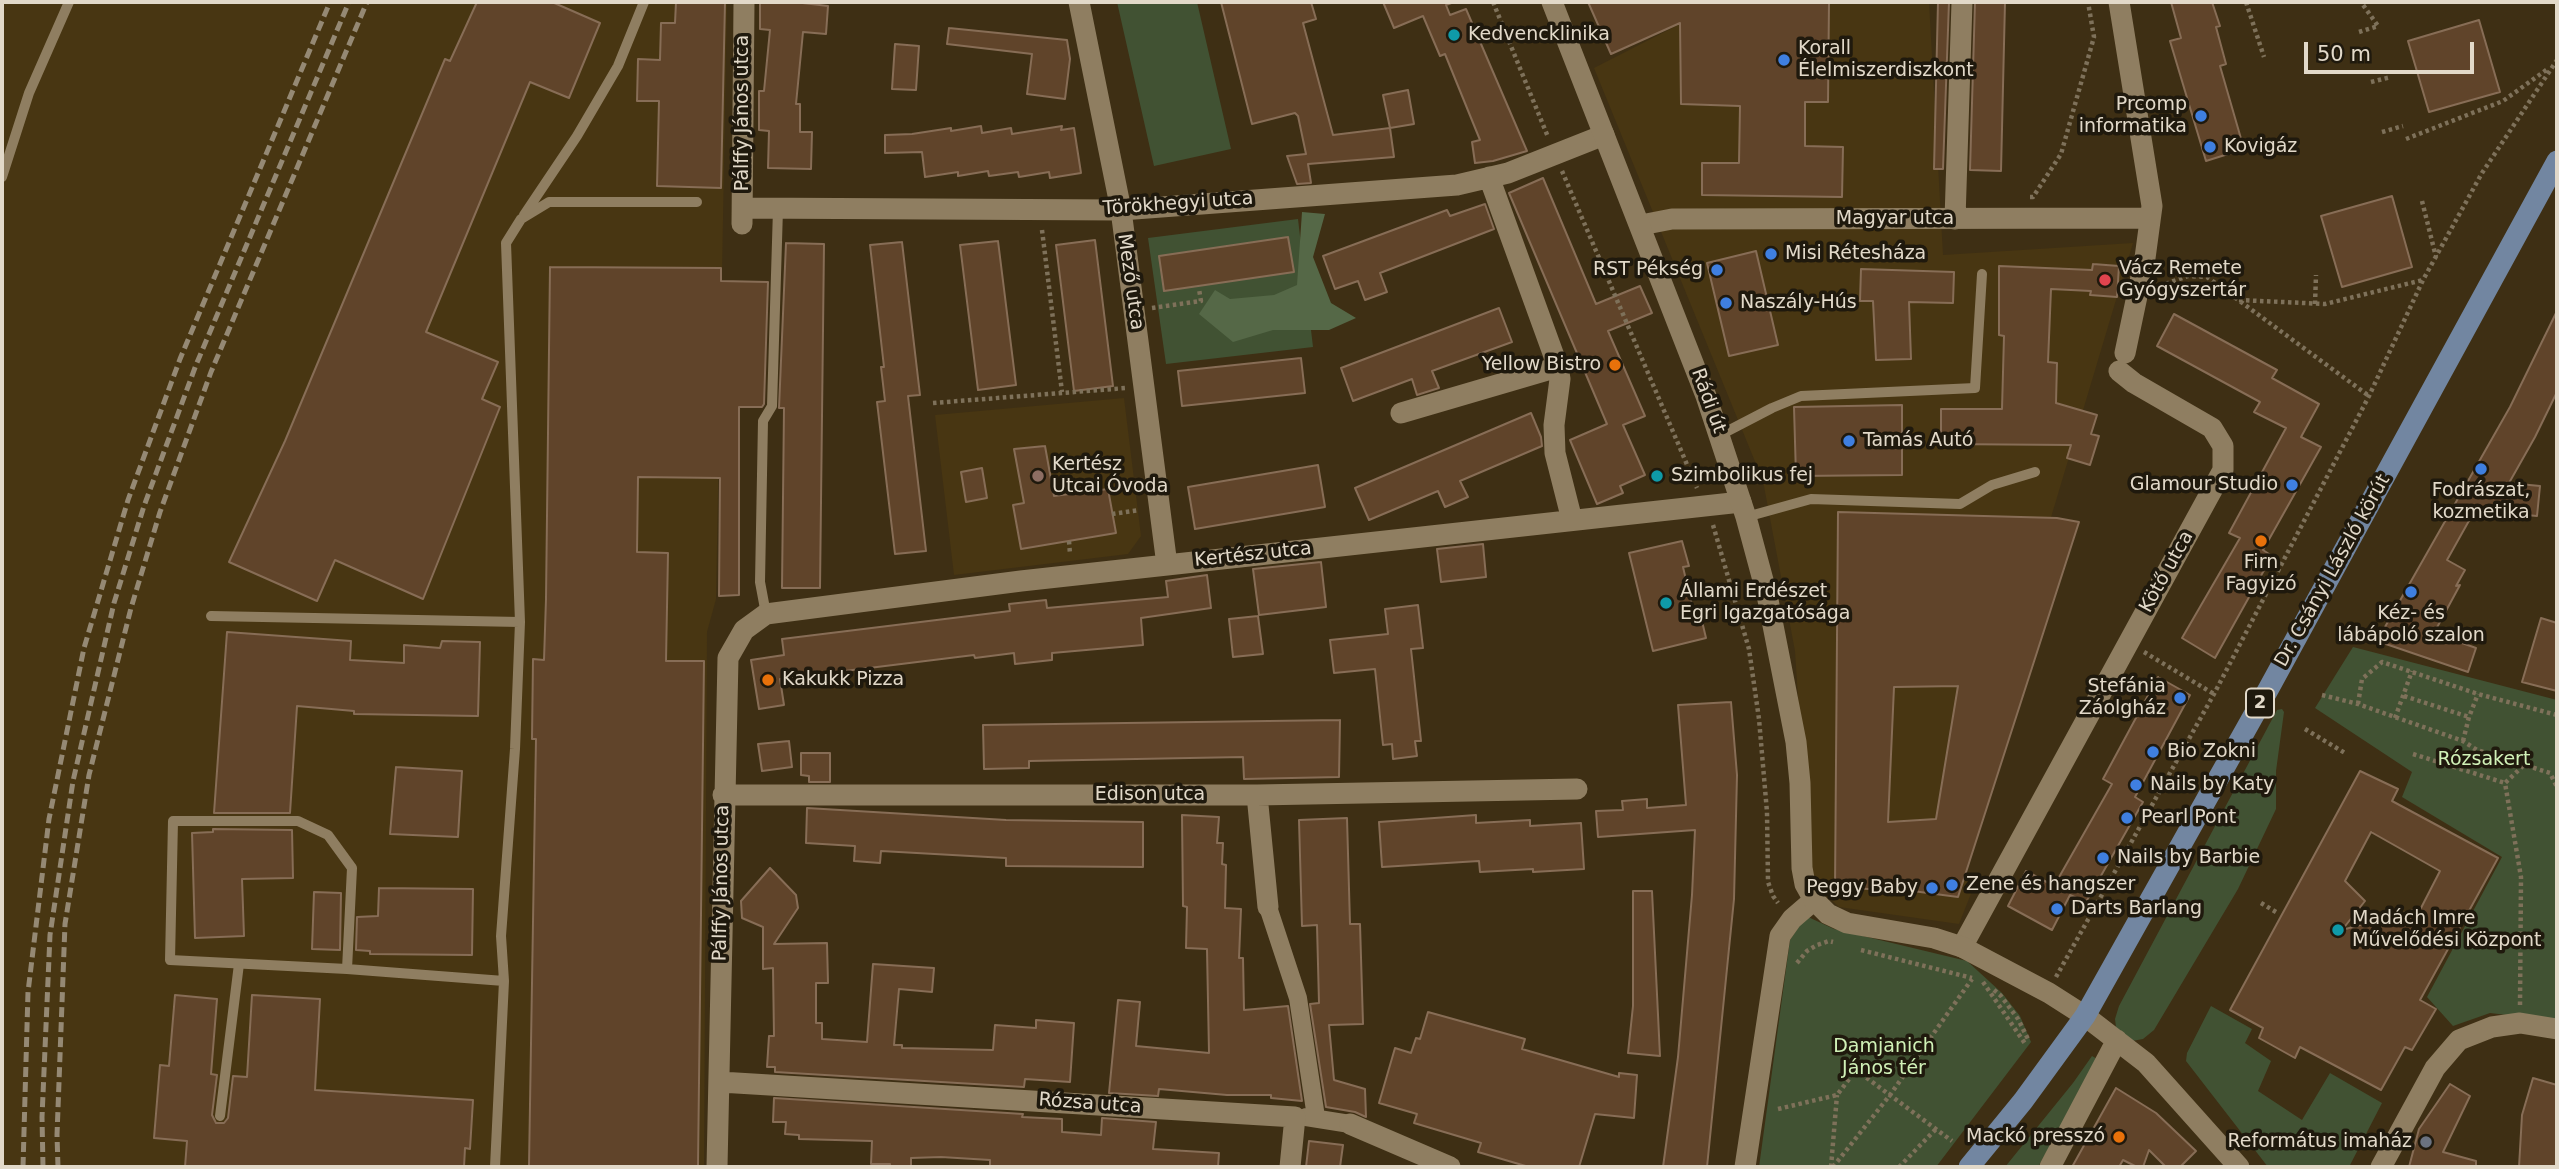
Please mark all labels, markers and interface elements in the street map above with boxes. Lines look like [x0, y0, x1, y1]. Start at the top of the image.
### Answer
place label: Kedvencklinika [1468, 24, 1610, 46]
marker: Kedvencklinika [1446, 27, 1462, 43]
scale bar [2307, 28, 2477, 72]
street label: Pálffy János utca [732, 35, 754, 191]
place label: Korall Élelmiszerdiszkont [1798, 38, 1974, 82]
text: 50 m [2317, 42, 2371, 66]
marker: Korall Élelmiszerdiszkont [1776, 52, 1792, 68]
place label: Prcomp informatika [2079, 94, 2187, 138]
marker: Prcomp informatika [2193, 108, 2209, 124]
place label: Kovigáz [2224, 136, 2297, 158]
marker: Kovigáz [2202, 139, 2218, 155]
street label: Törökhegyi utca [1102, 187, 1254, 221]
street label: Magyar utca [1836, 208, 1954, 230]
street label: Mező utca [1112, 232, 1148, 332]
place label: Misi Rétesháza [1785, 243, 1926, 265]
marker: Misi Rétesháza [1763, 246, 1779, 262]
place label: Vácz Remete Gyógyszertár [2119, 258, 2246, 302]
place label: RST Pékség [1593, 259, 1703, 281]
marker: RST Pékség [1709, 262, 1725, 278]
marker: Vácz Remete Gyógyszertár [2097, 272, 2113, 288]
place label: Naszály-Hús [1740, 292, 1857, 314]
marker: Naszály-Hús [1718, 295, 1734, 311]
place label: Yellow Bistro [1482, 354, 1601, 376]
marker: Yellow Bistro [1607, 357, 1623, 373]
street label: Rádi út [1686, 365, 1730, 437]
place label: Tamás Autó [1863, 430, 1973, 452]
marker: Tamás Autó [1841, 433, 1857, 449]
place label: Kertész Utcai Óvoda [1052, 454, 1168, 498]
marker: Fodrászat, kozmetika [2473, 461, 2489, 477]
place label: Szimbolikus fej [1671, 465, 1813, 487]
marker: Kertész Utcai Óvoda [1030, 468, 1046, 484]
marker: Szimbolikus fej [1649, 468, 1665, 484]
street label: Dr. Csányi László körút [2271, 471, 2395, 671]
place label: Glamour Studio [2130, 474, 2278, 496]
marker: Glamour Studio [2284, 477, 2300, 493]
place label: Fodrászat, kozmetika [2432, 480, 2530, 524]
street label: Kötő utca [2135, 527, 2199, 617]
marker: Firn Fagyizó [2253, 533, 2269, 549]
street label: Kertész utca [1193, 538, 1313, 572]
place label: Firn Fagyizó [2225, 552, 2297, 596]
place label: Állami Erdészet Egri Igazgatósága [1680, 581, 1850, 625]
marker: Kéz- és lábápoló szalon [2403, 584, 2419, 600]
marker: Állami Erdészet Egri Igazgatósága [1658, 595, 1674, 611]
place label: Kéz- és lábápoló szalon [2337, 603, 2485, 647]
place label: Kakukk Pizza [782, 669, 904, 691]
marker: Kakukk Pizza [760, 672, 776, 688]
place label: Stefánia Záolgház [2079, 676, 2166, 720]
road number: 2 [2246, 688, 2274, 718]
marker: Stefánia Záolgház [2172, 690, 2188, 706]
place label: Bio Zokni [2167, 741, 2256, 763]
marker: Bio Zokni [2145, 744, 2161, 760]
park label: Rózsakert [2438, 749, 2530, 771]
place label: Nails by Katy [2150, 774, 2274, 796]
marker: Nails by Katy [2128, 777, 2144, 793]
street label: Edison utca [1095, 784, 1205, 806]
street label: Pálffy János utca [709, 805, 735, 961]
place label: Pearl Pont [2141, 807, 2236, 829]
marker: Pearl Pont [2119, 810, 2135, 826]
place label: Nails by Barbie [2117, 847, 2260, 869]
marker: Nails by Barbie [2095, 850, 2111, 866]
place label: Zene és hangszer [1966, 874, 2135, 896]
place label: Peggy Baby [1806, 877, 1918, 899]
marker: Zene és hangszer [1944, 877, 1960, 893]
marker: Peggy Baby [1924, 880, 1940, 896]
place label: Darts Barlang [2071, 898, 2202, 920]
marker: Darts Barlang [2049, 901, 2065, 917]
place label: Madách Imre Művelődési Központ [2352, 908, 2542, 952]
marker: Madách Imre Művelődési Központ [2330, 922, 2346, 938]
park label: Damjanich János tér [1833, 1036, 1935, 1080]
street label: Rózsa utca [1038, 1089, 1142, 1119]
place label: Mackó presszó [1966, 1126, 2105, 1148]
marker: Mackó presszó [2111, 1129, 2127, 1145]
place label: Református imaház [2228, 1131, 2412, 1153]
marker: Református imaház [2418, 1134, 2434, 1150]

